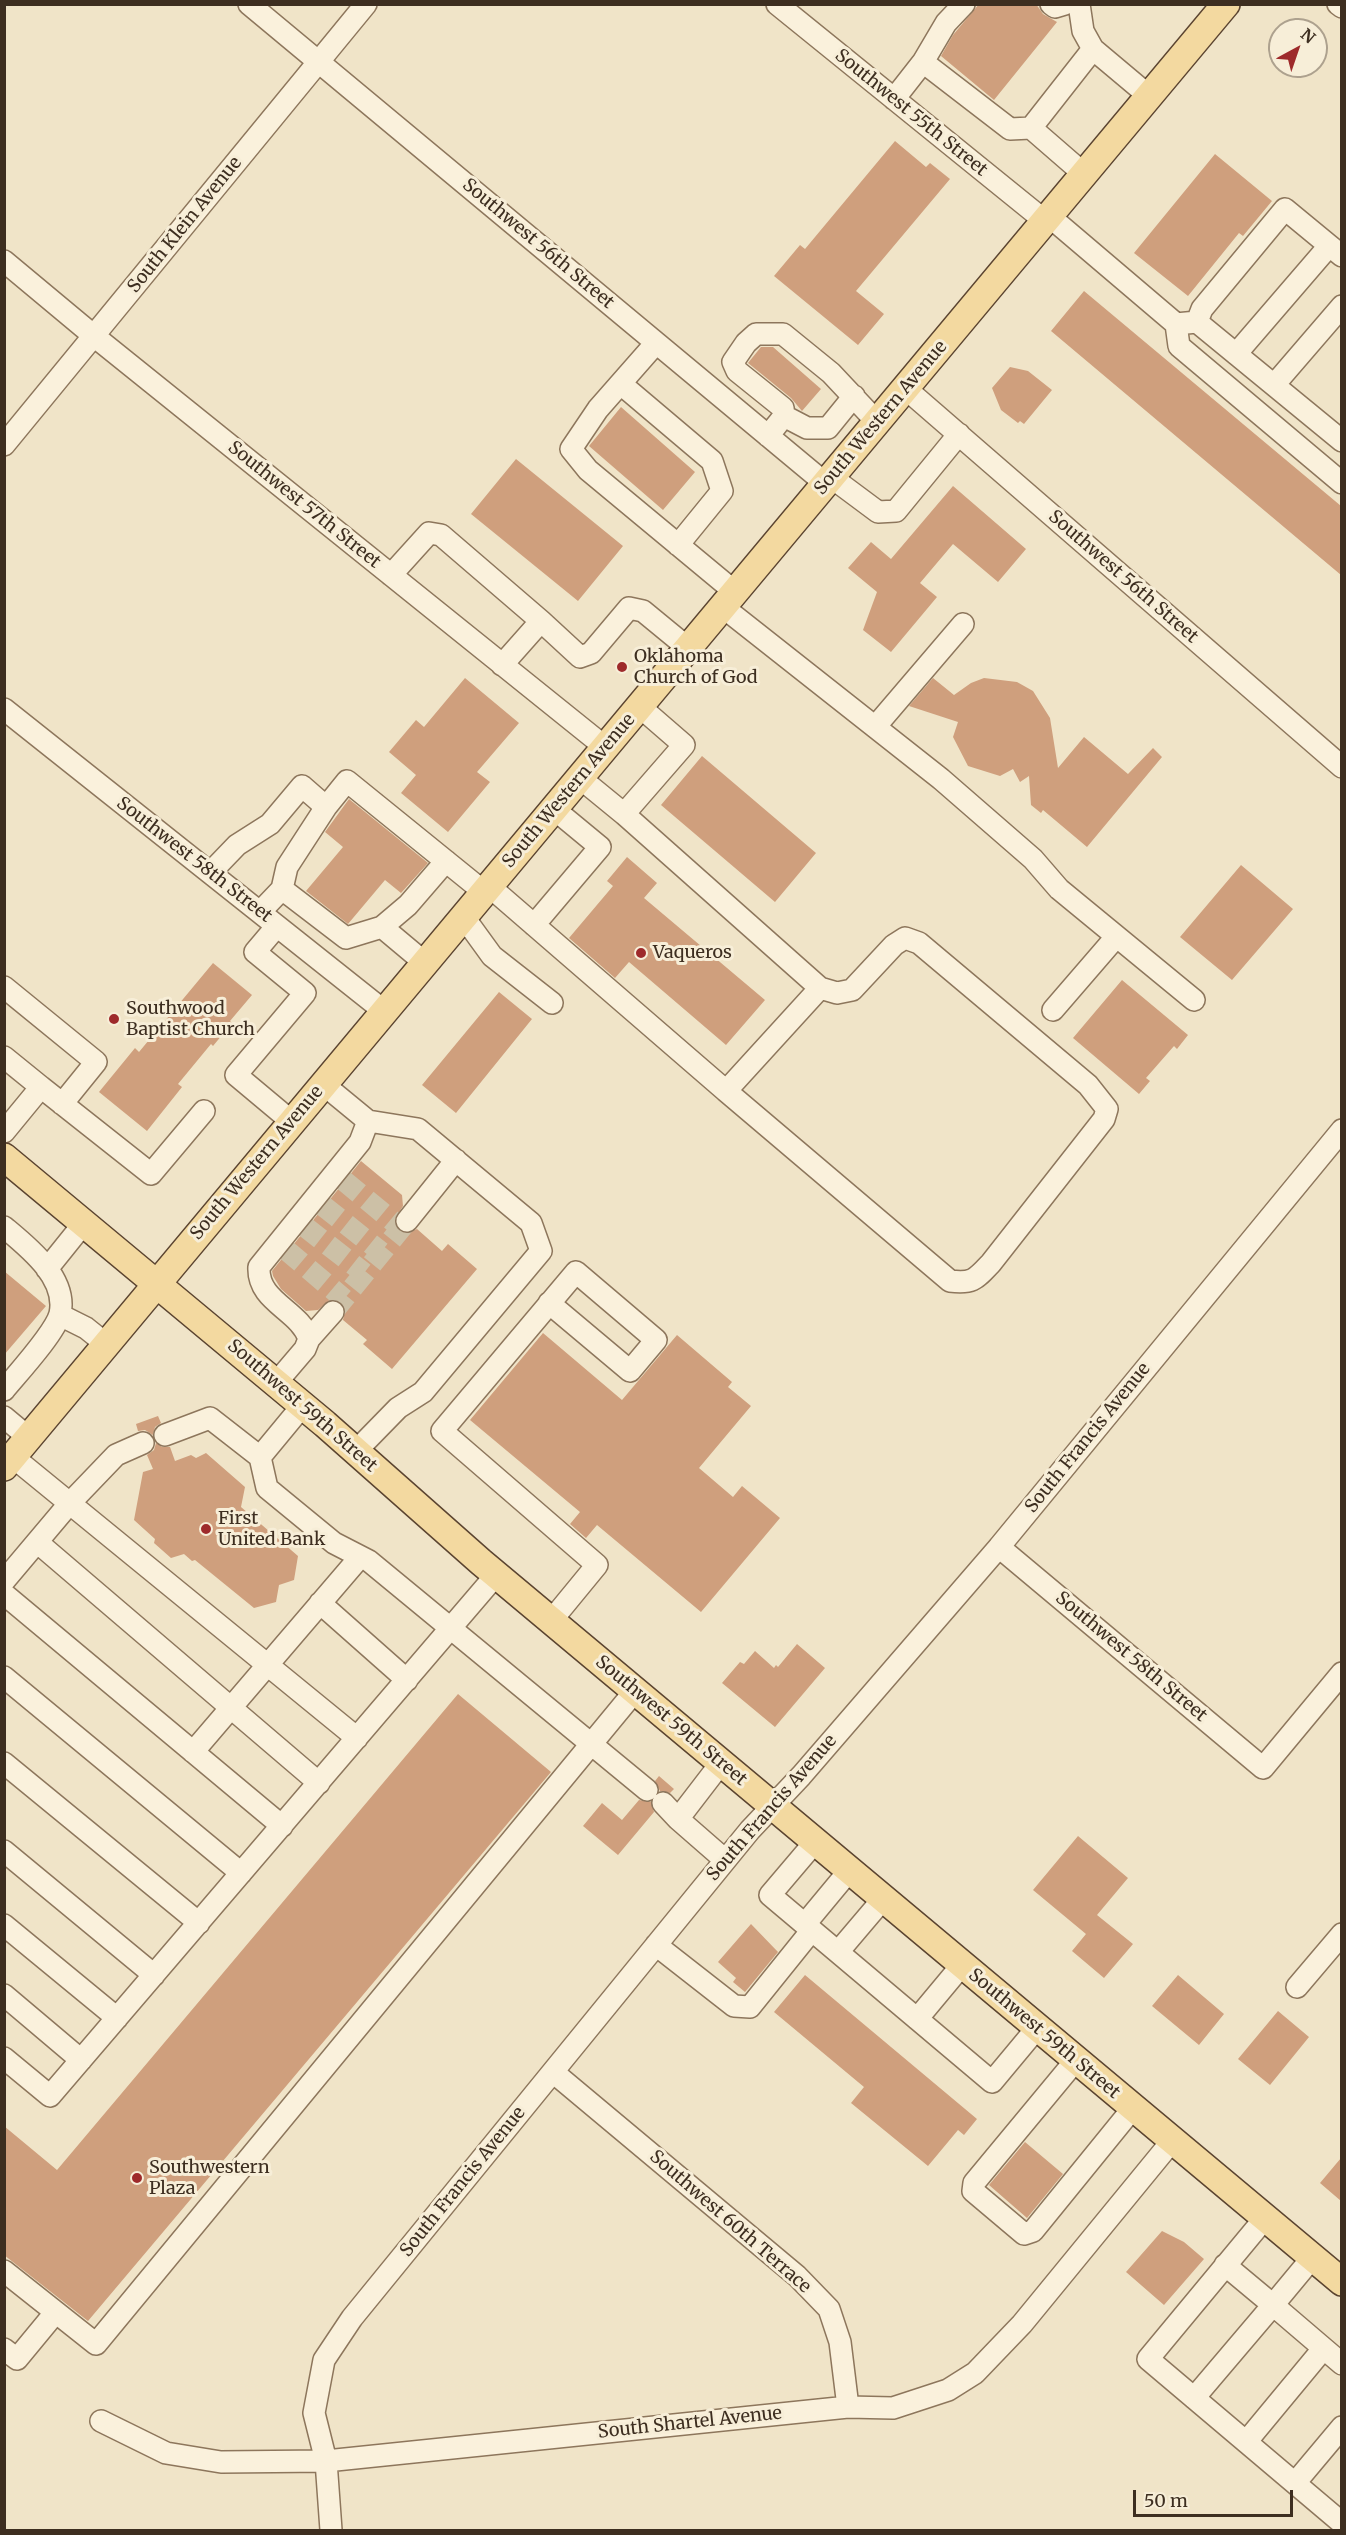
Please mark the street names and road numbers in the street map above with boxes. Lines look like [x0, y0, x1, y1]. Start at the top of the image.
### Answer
street label: Southwest 55th Street [830, 45, 992, 181]
street label: South Klein Avenue [123, 153, 247, 297]
street label: Southwest 56th Street [458, 174, 618, 314]
street label: South Western Avenue [810, 337, 952, 499]
street label: Southwest 57th Street [223, 437, 385, 573]
street label: Southwest 56th Street [1044, 506, 1202, 648]
street label: South Western Avenue [498, 710, 640, 872]
street label: Southwest 58th Street [112, 793, 276, 927]
street label: South Western Avenue [186, 1082, 328, 1244]
street label: Southwest 59th Street [223, 1335, 381, 1477]
street label: South Francis Avenue [1021, 1359, 1155, 1517]
street label: Southwest 58th Street [1051, 1587, 1211, 1727]
street label: Southwest 59th Street [591, 1651, 751, 1791]
street label: South Francis Avenue [703, 1730, 841, 1886]
street label: Southwest 59th Street [964, 1964, 1124, 2104]
street label: South Francis Avenue [396, 2103, 530, 2261]
street label: Southwest 60th Terrace [645, 2146, 815, 2298]
street label: South Shartel Avenue [597, 2403, 783, 2443]

